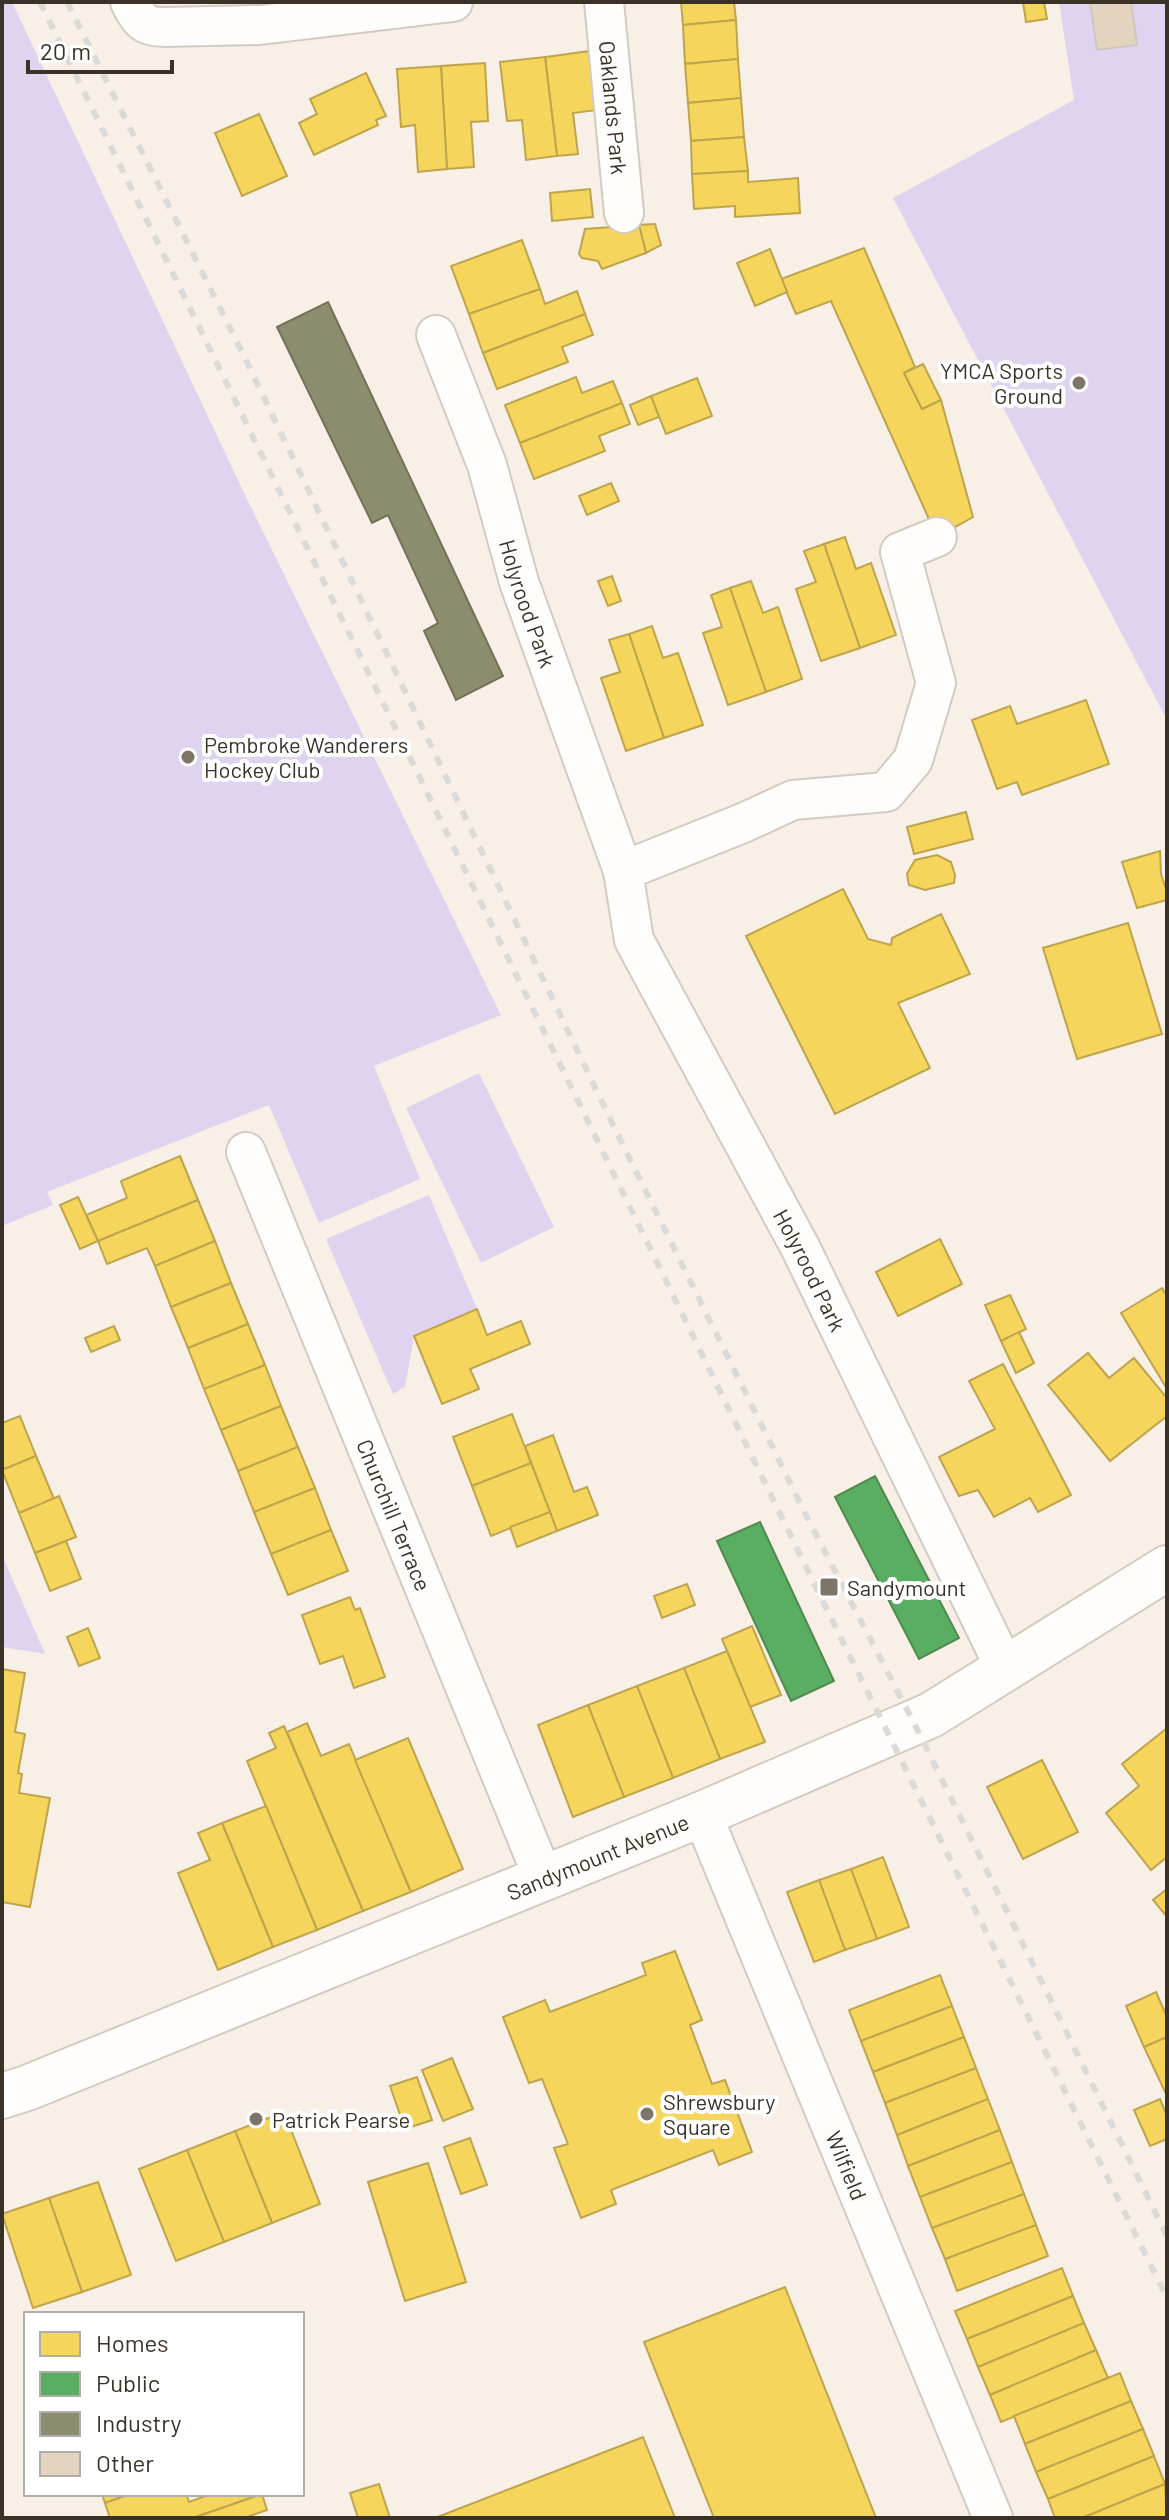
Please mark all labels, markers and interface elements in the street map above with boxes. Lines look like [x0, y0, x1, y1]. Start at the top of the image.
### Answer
scale bar [28, 24, 172, 74]
text: 20 m [40, 36, 91, 65]
street label: Oaklands Park [595, 40, 633, 176]
place label: YMCA Sports Ground [940, 357, 1063, 408]
marker: YMCA Sports Ground [1070, 374, 1088, 392]
street label: Holyrood Park [495, 537, 562, 671]
place label: Pembroke Wanderers Hockey Club [204, 731, 408, 782]
marker: Pembroke Wanderers Hockey Club [179, 748, 197, 766]
street label: Holyrood Park [769, 1204, 852, 1335]
street label: Churchill Terrace [352, 1435, 437, 1594]
place label: Sandymount [847, 1574, 967, 1600]
marker: Sandymount [818, 1576, 840, 1598]
street label: Sandymount Avenue [503, 1808, 692, 1905]
place label: Shrewsbury Square [663, 2088, 775, 2139]
marker: Shrewsbury Square [638, 2105, 656, 2123]
place label: Patrick Pearse [272, 2106, 410, 2132]
marker: Patrick Pearse [247, 2110, 265, 2128]
street label: Wilfield [821, 2127, 873, 2204]
legend [24, 2312, 304, 2496]
text: Homes [96, 2328, 169, 2357]
text: Public [96, 2368, 160, 2397]
text: Industry [96, 2408, 182, 2437]
text: Other [96, 2448, 154, 2477]

